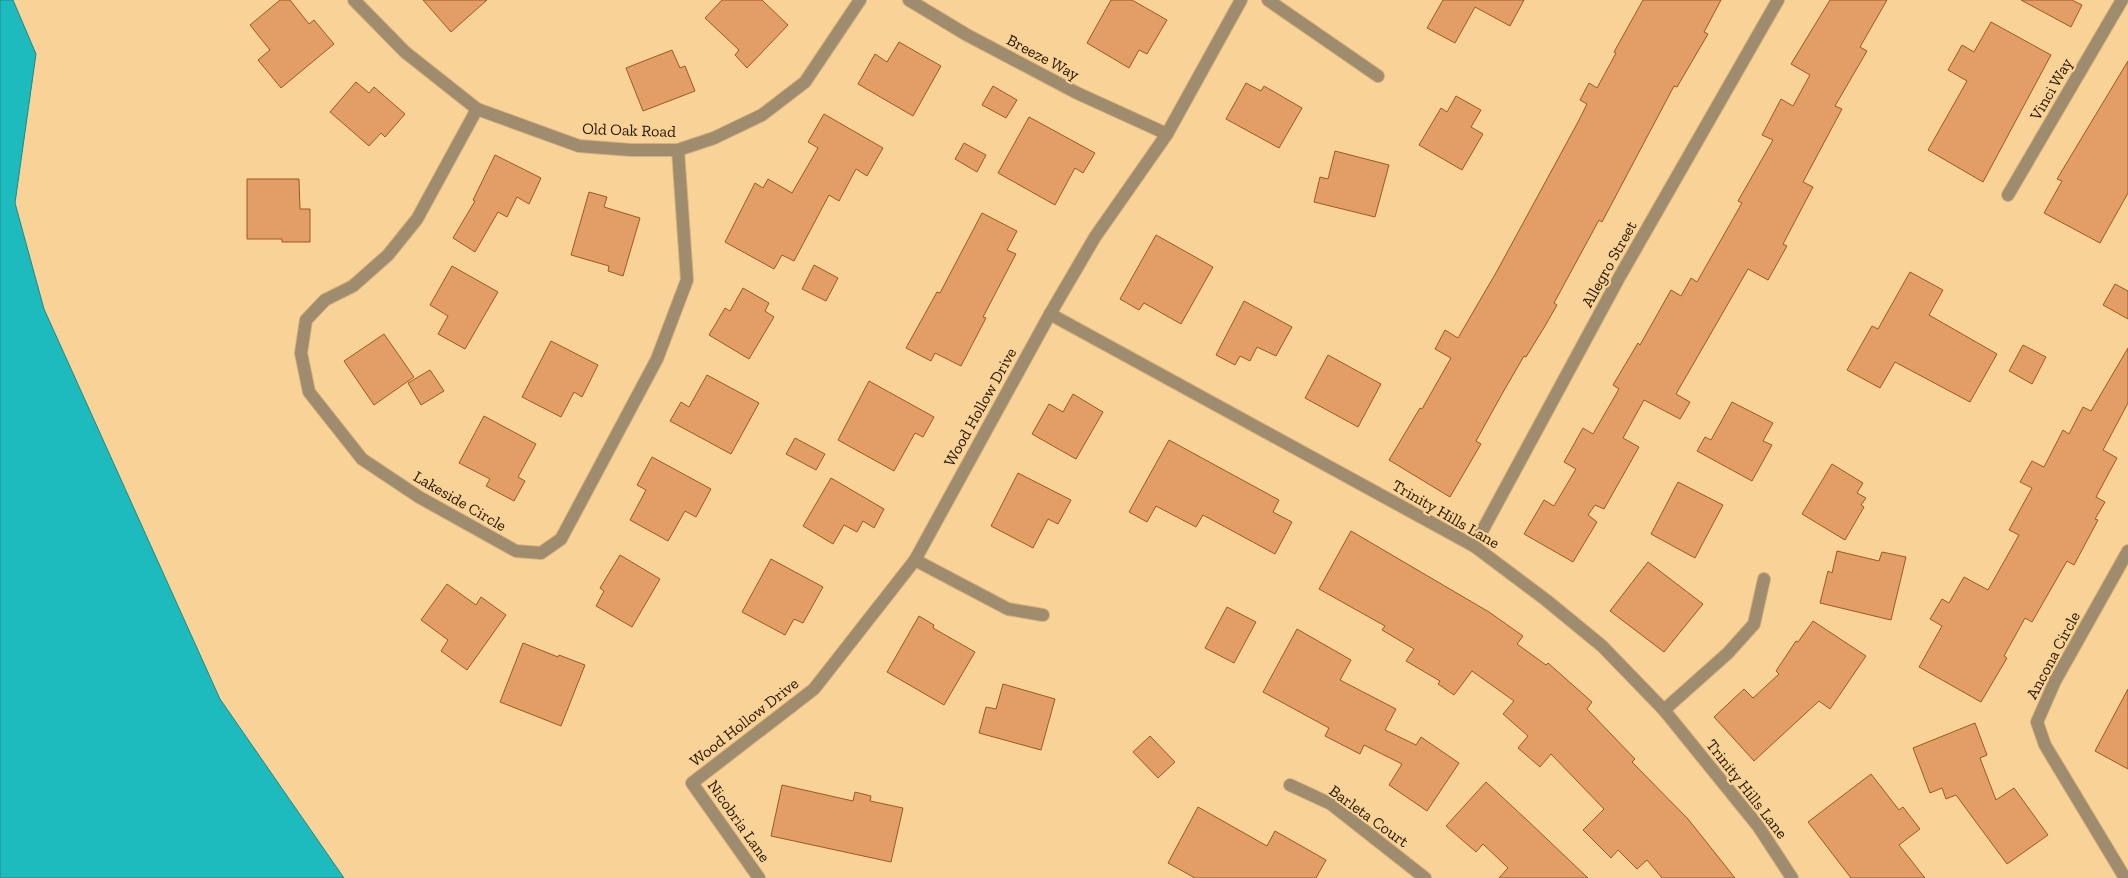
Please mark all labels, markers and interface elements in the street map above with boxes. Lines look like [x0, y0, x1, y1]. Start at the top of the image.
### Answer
street label: Breeze Way [1004, 30, 1083, 84]
street label: Vinci Way [2025, 54, 2077, 124]
street label: Old Oak Road [582, 119, 676, 141]
street label: Allegro Street [1577, 217, 1641, 311]
street label: Wood Hollow Drive [940, 344, 1020, 470]
street label: Lakeside Circle [410, 467, 510, 535]
street label: Trinity Hills Lane [1389, 476, 1503, 552]
street label: Ancona Circle [2022, 608, 2084, 702]
street label: Wood Hollow Drive [686, 674, 802, 770]
street label: Trinity Hills Lane [1702, 736, 1792, 842]
street label: Nicobria Lane [704, 776, 774, 866]
street label: Barleta Court [1326, 781, 1412, 851]

